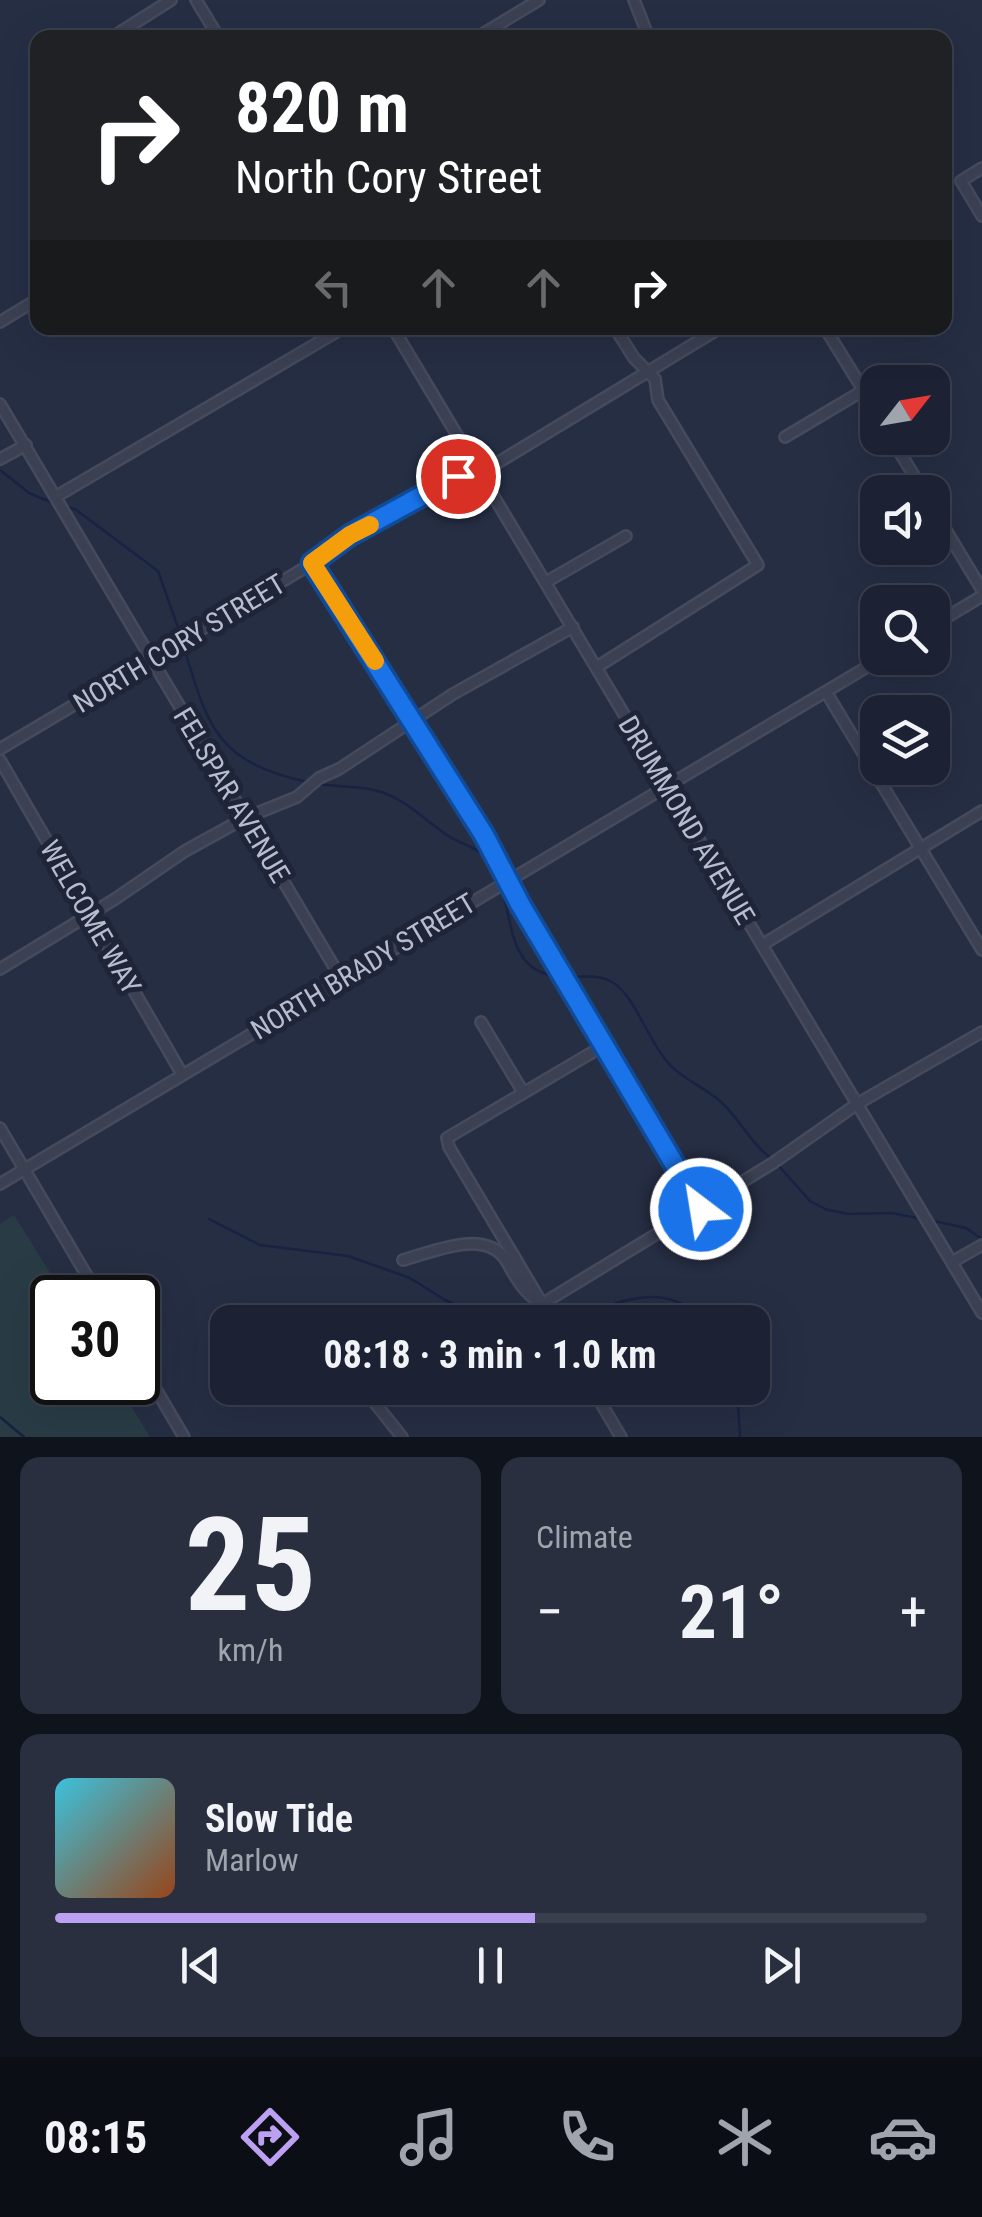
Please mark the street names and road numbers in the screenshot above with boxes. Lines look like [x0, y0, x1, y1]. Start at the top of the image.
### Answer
street label: NORTH CORY STREET [67, 567, 291, 720]
street label: FELSPAR AVENUE [166, 702, 297, 889]
street label: DRUMMOND AVENUE [611, 710, 762, 930]
street label: WELCOME WAY [33, 834, 148, 1000]
street label: NORTH BRADY STREET [245, 886, 481, 1046]

